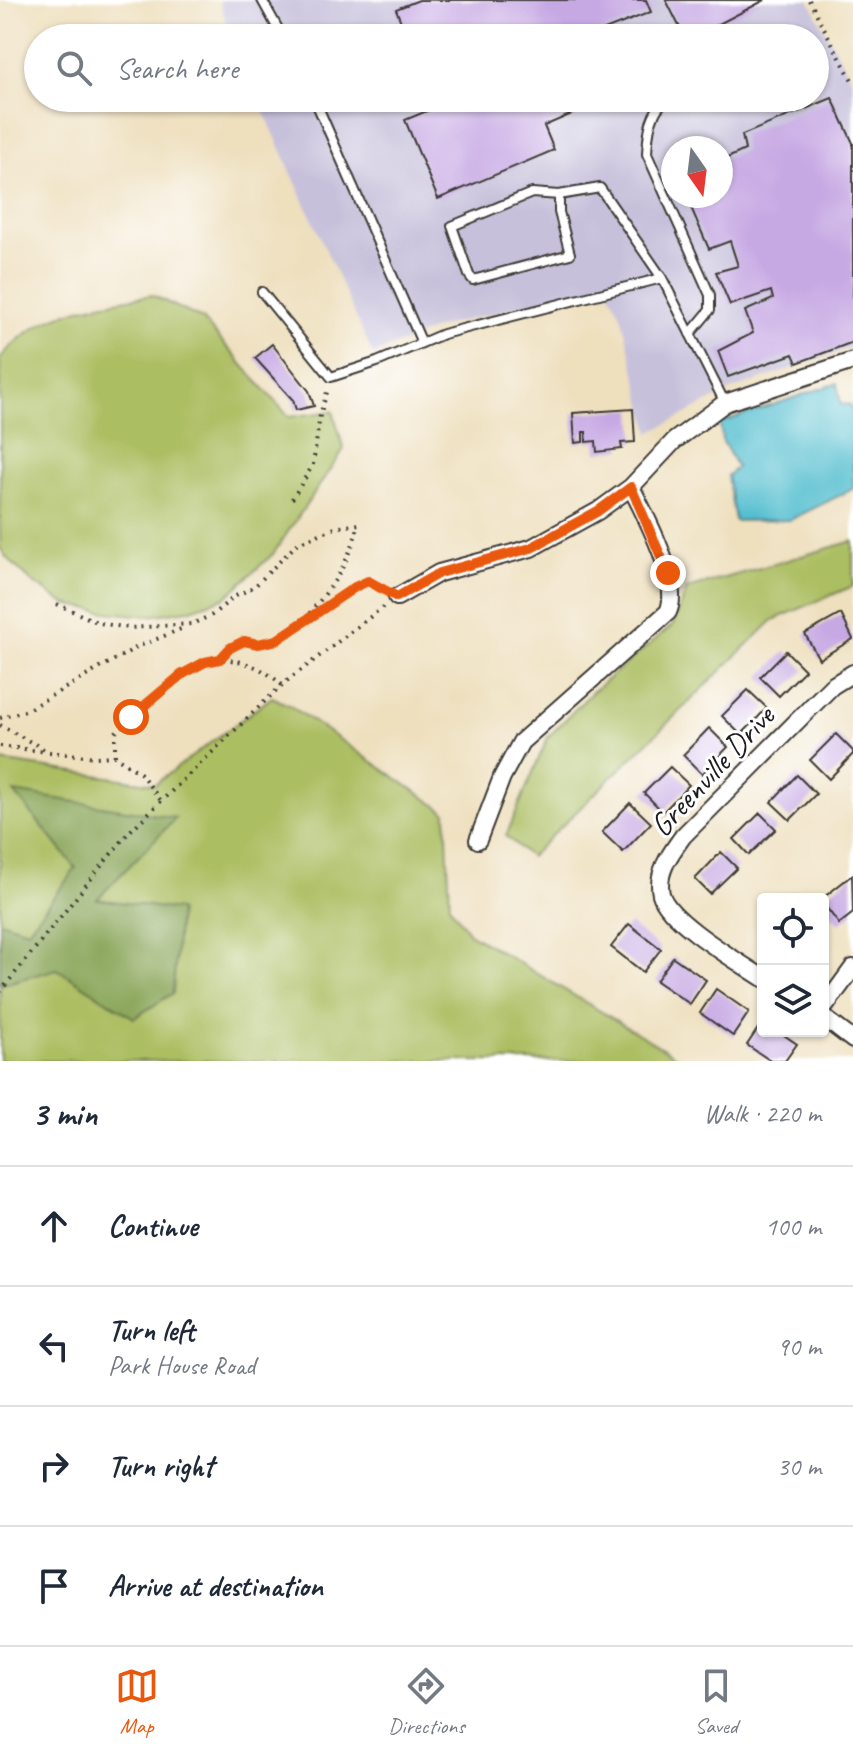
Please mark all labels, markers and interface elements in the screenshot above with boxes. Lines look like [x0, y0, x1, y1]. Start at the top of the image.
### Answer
search box [24, 24, 829, 112]
icon: search [52, 46, 96, 90]
text: Search here [116, 49, 238, 87]
north arrow [661, 136, 733, 208]
route end [650, 555, 686, 591]
street label: Greenville Drive [641, 695, 785, 845]
route start [113, 699, 149, 735]
map controls [757, 893, 829, 1037]
button: locate [757, 893, 829, 965]
button: layers [757, 965, 829, 1037]
text: 3 min [32, 1092, 97, 1135]
text: Walk · 220 m [704, 1097, 821, 1130]
icon: ahead [32, 1204, 76, 1248]
text: Continue [108, 1207, 198, 1245]
text: 100 m [765, 1210, 821, 1243]
text: Turn left [108, 1311, 195, 1349]
icon: left [32, 1324, 76, 1368]
text: 90 m [777, 1330, 821, 1363]
text: Park House Road [108, 1349, 255, 1382]
icon: right [32, 1444, 76, 1488]
text: Turn right [108, 1447, 213, 1485]
text: 30 m [777, 1450, 821, 1483]
icon: arrive [32, 1564, 76, 1608]
text: Arrive at destination [108, 1567, 323, 1605]
tab: Map [115, 1664, 159, 1740]
tab: Directions [388, 1664, 465, 1740]
tab: Saved [694, 1664, 738, 1740]

